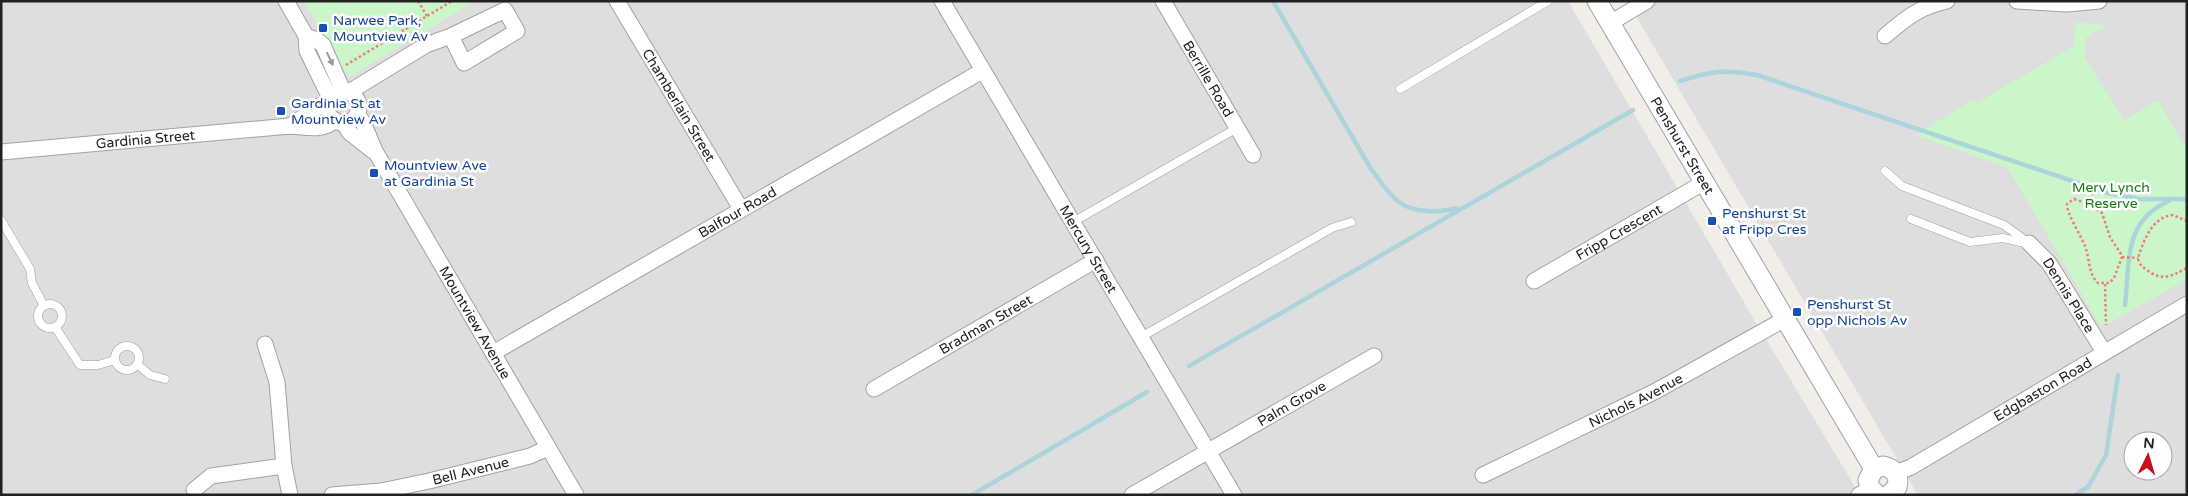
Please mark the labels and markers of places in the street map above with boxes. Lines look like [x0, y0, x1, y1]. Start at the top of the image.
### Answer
place label: Narwee Park, Mountview Av [333, 12, 428, 45]
marker: Narwee Park, Mountview Av [317, 22, 329, 34]
place label: Gardinia St at Mountview Av [291, 95, 386, 128]
marker: Gardinia St at Mountview Av [275, 105, 287, 117]
place label: Mountview Ave at Gardinia St [384, 157, 487, 190]
marker: Mountview Ave at Gardinia St [368, 167, 380, 179]
place label: Penshurst St at Fripp Cres [1722, 205, 1807, 238]
marker: Penshurst St at Fripp Cres [1706, 215, 1718, 227]
place label: Penshurst St opp Nichols Av [1807, 296, 1908, 329]
marker: Penshurst St opp Nichols Av [1791, 306, 1803, 318]

